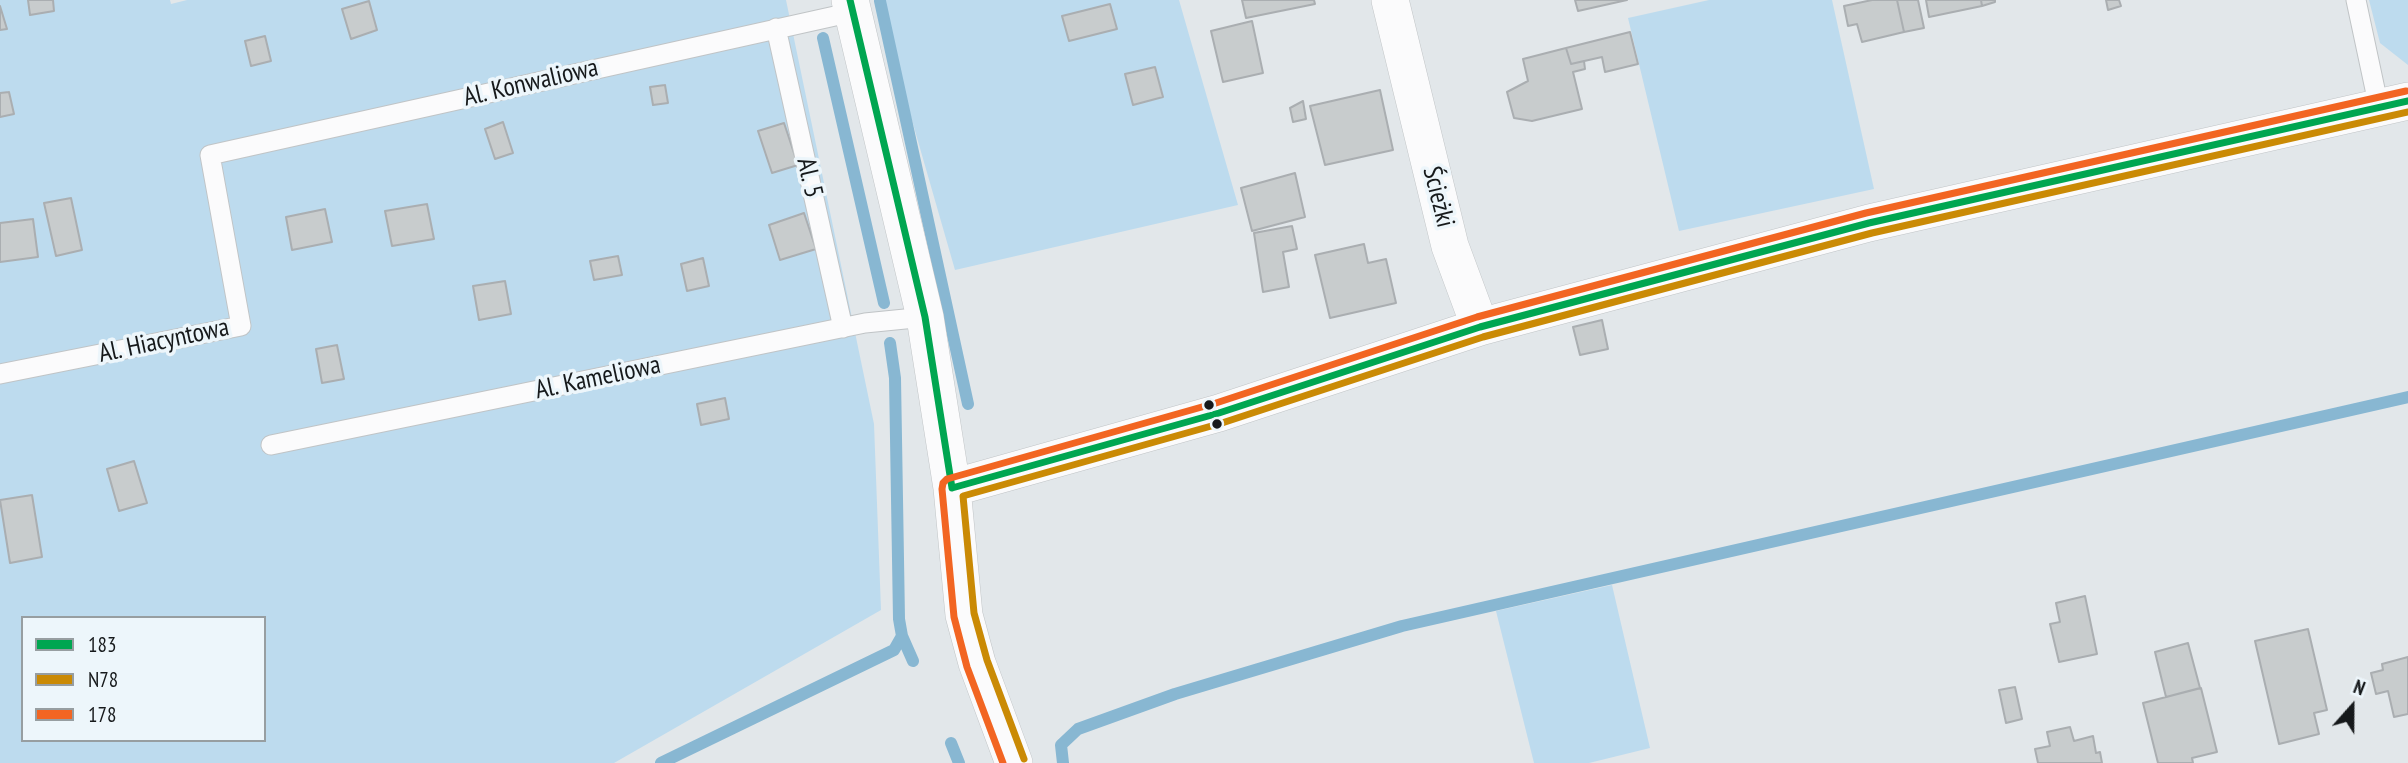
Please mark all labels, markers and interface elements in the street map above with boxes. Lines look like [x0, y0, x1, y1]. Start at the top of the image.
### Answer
street label: Al. Konwaliowa [461, 52, 601, 114]
street label: Al. 5 [789, 155, 829, 201]
street label: Ścieżki [1415, 163, 1461, 231]
street label: Al. Hiacyntowa [96, 312, 232, 370]
street label: Al. Kameliowa [533, 350, 663, 406]
unlabelled marker [1202, 398, 1216, 412]
unlabelled marker [1210, 417, 1224, 431]
legend [21, 616, 266, 742]
text: 183 [88, 631, 116, 658]
text: N78 [88, 666, 118, 693]
north arrow [2317, 672, 2387, 742]
text: N [2350, 674, 2369, 700]
text: 178 [88, 701, 116, 728]

